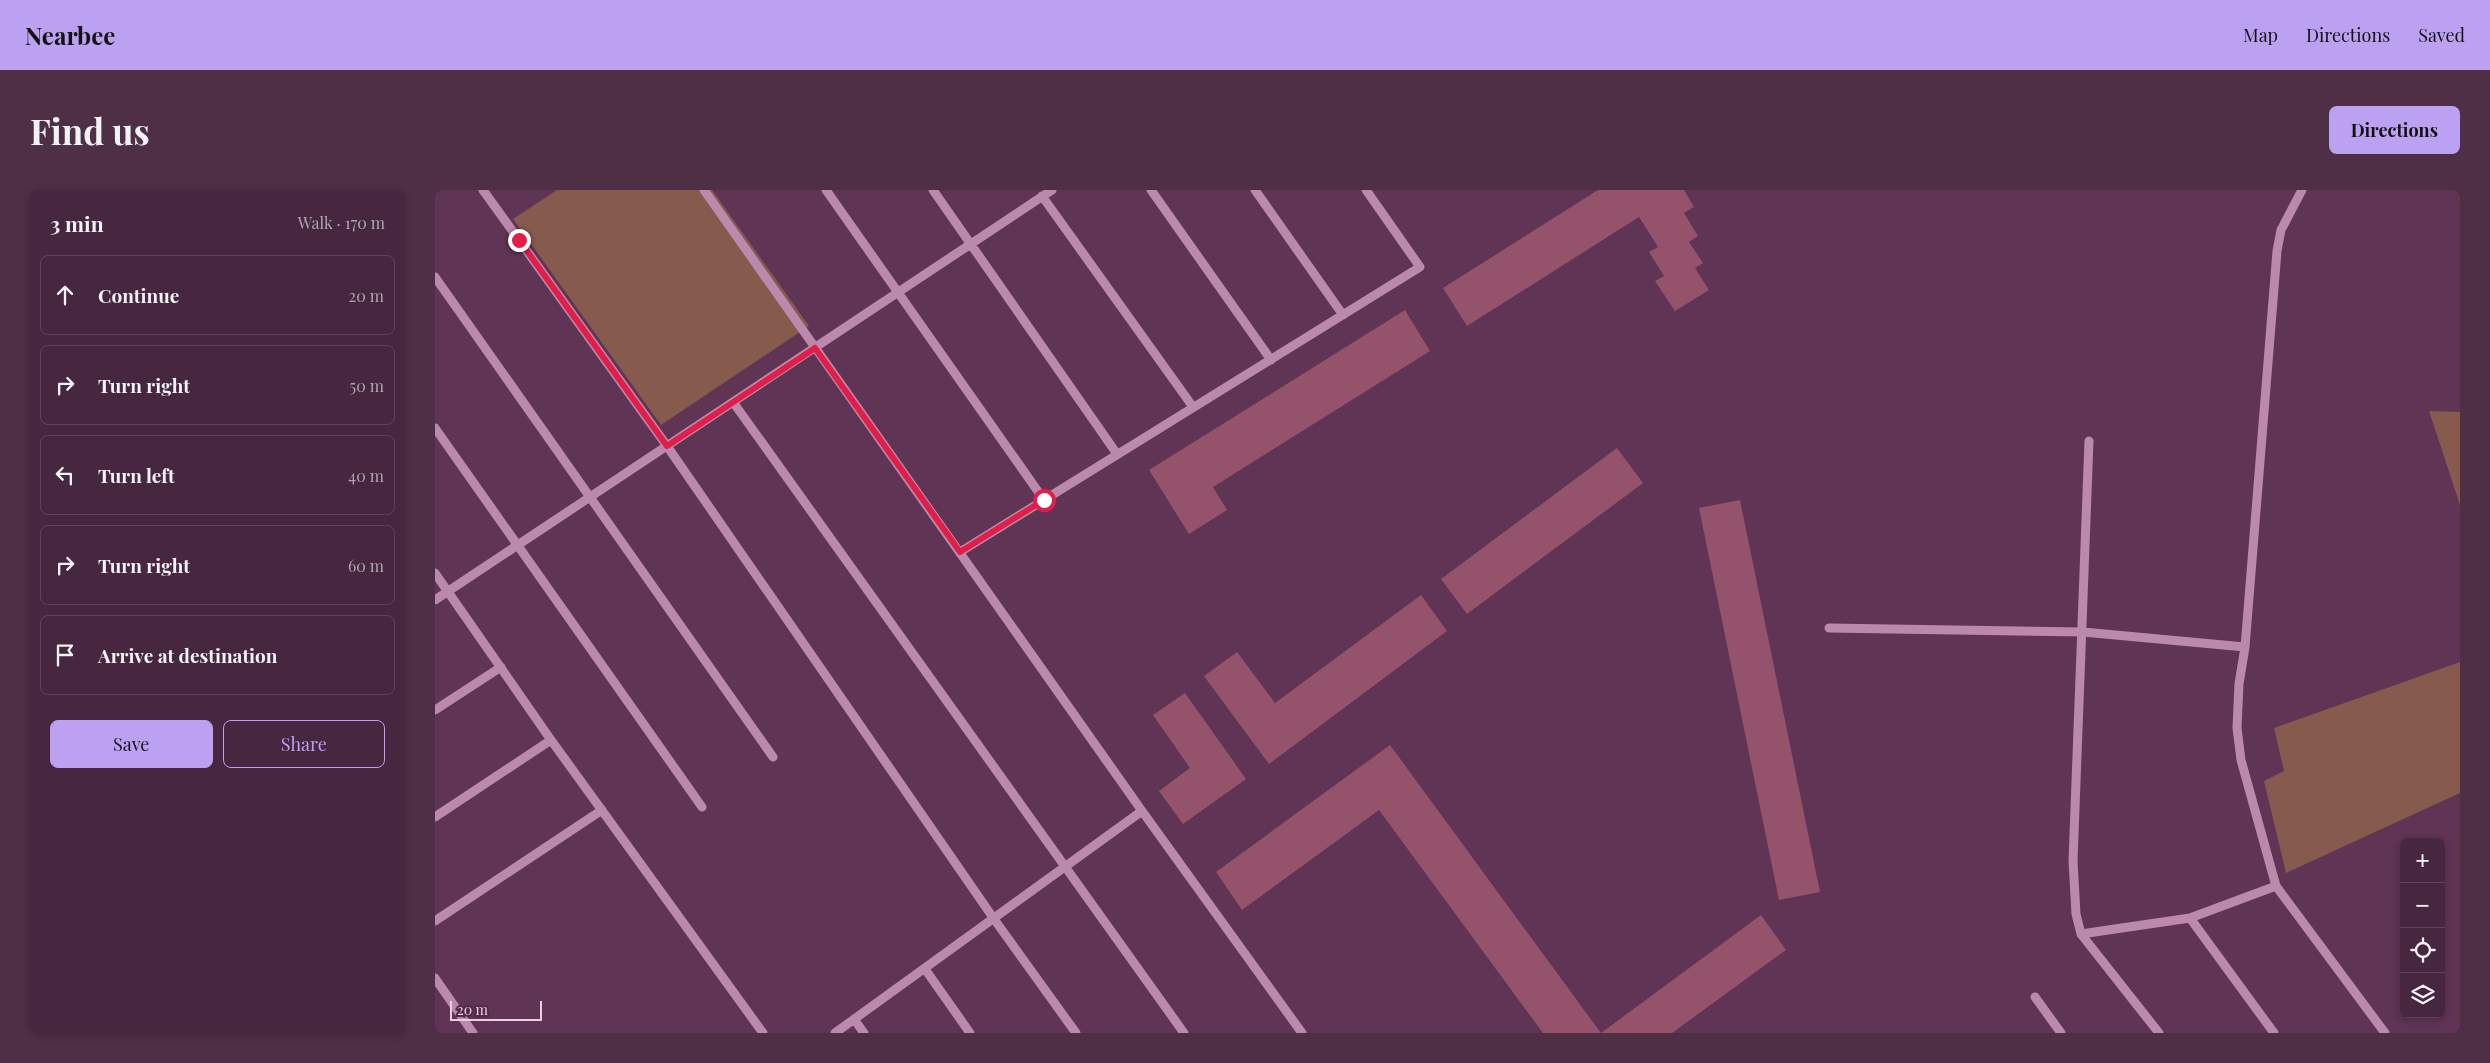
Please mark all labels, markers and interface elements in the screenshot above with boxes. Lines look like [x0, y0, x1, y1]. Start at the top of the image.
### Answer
text: Nearbee [25, 19, 115, 51]
text: Map [2243, 23, 2278, 47]
text: Directions [2306, 23, 2390, 47]
text: Saved [2418, 23, 2465, 47]
button: Directions [2329, 106, 2460, 154]
text: Find us [30, 107, 150, 154]
text: 3 min [50, 209, 104, 237]
text: Walk · 170 m [298, 212, 385, 233]
route end [508, 229, 531, 252]
icon: ahead [51, 281, 79, 309]
text: Continue [98, 282, 179, 308]
text: 20 m [349, 285, 384, 306]
icon: right [51, 371, 79, 399]
text: Turn right [98, 372, 190, 398]
text: 50 m [350, 375, 384, 396]
icon: left [51, 461, 79, 489]
text: Turn left [98, 462, 175, 488]
text: 40 m [348, 465, 384, 486]
route start [1033, 489, 1056, 512]
icon: right [51, 551, 79, 579]
text: Turn right [98, 552, 190, 578]
text: 60 m [348, 555, 384, 576]
icon: arrive [51, 641, 79, 669]
text: Arrive at destination [98, 642, 278, 668]
button: Save [50, 720, 213, 768]
button: Share [223, 720, 385, 768]
map controls [2400, 838, 2445, 1018]
button: + [2400, 838, 2445, 883]
button: − [2400, 883, 2445, 928]
button: locate [2400, 928, 2445, 973]
button: layers [2400, 973, 2445, 1018]
scale bar [450, 998, 543, 1021]
text: 20 m [457, 1000, 488, 1019]

